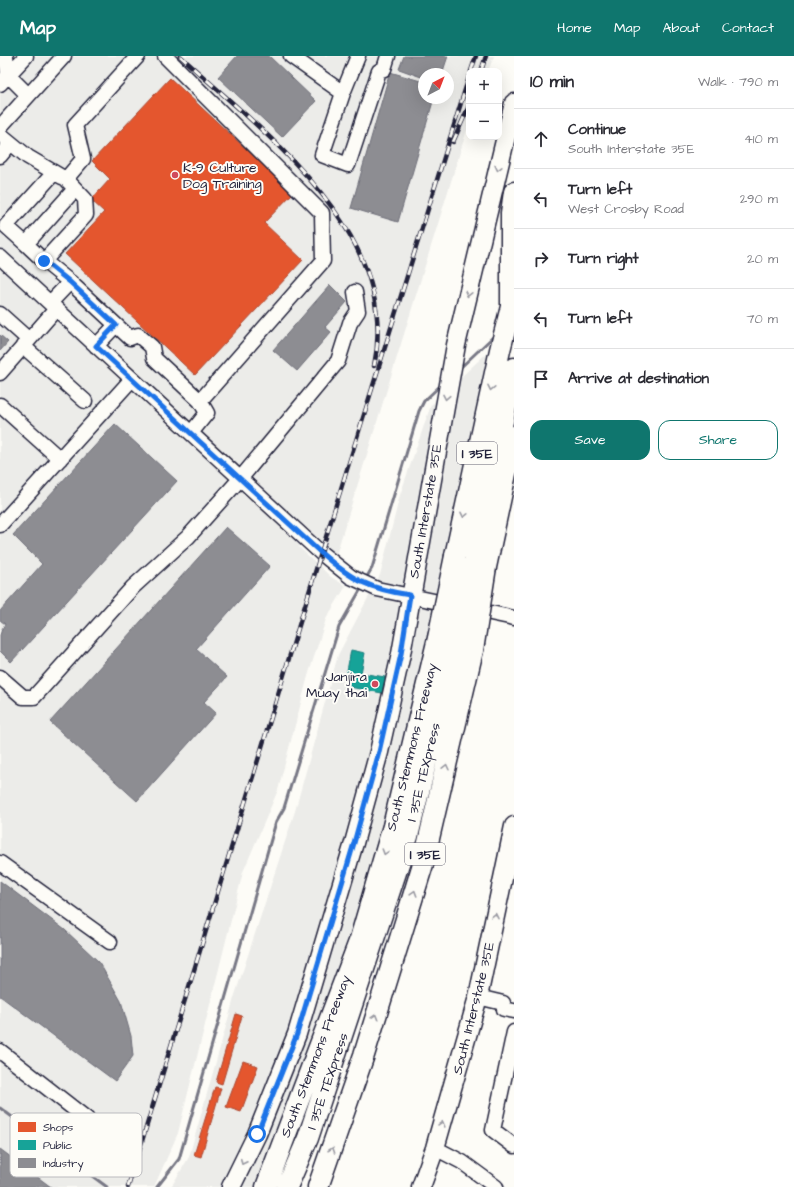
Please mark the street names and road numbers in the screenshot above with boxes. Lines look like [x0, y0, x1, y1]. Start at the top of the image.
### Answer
street label: South Interstate 35E [404, 442, 448, 580]
road number: I 35E [457, 442, 497, 464]
street label: South Stemmons Freeway [381, 661, 443, 833]
street label: I 35E TEXpress [402, 721, 446, 824]
road number: I 35E [405, 843, 445, 865]
street label: South Interstate 35E [448, 939, 500, 1077]
street label: South Stemmons Freeway [276, 972, 356, 1140]
street label: I 35E TEXpress [302, 1030, 354, 1132]

